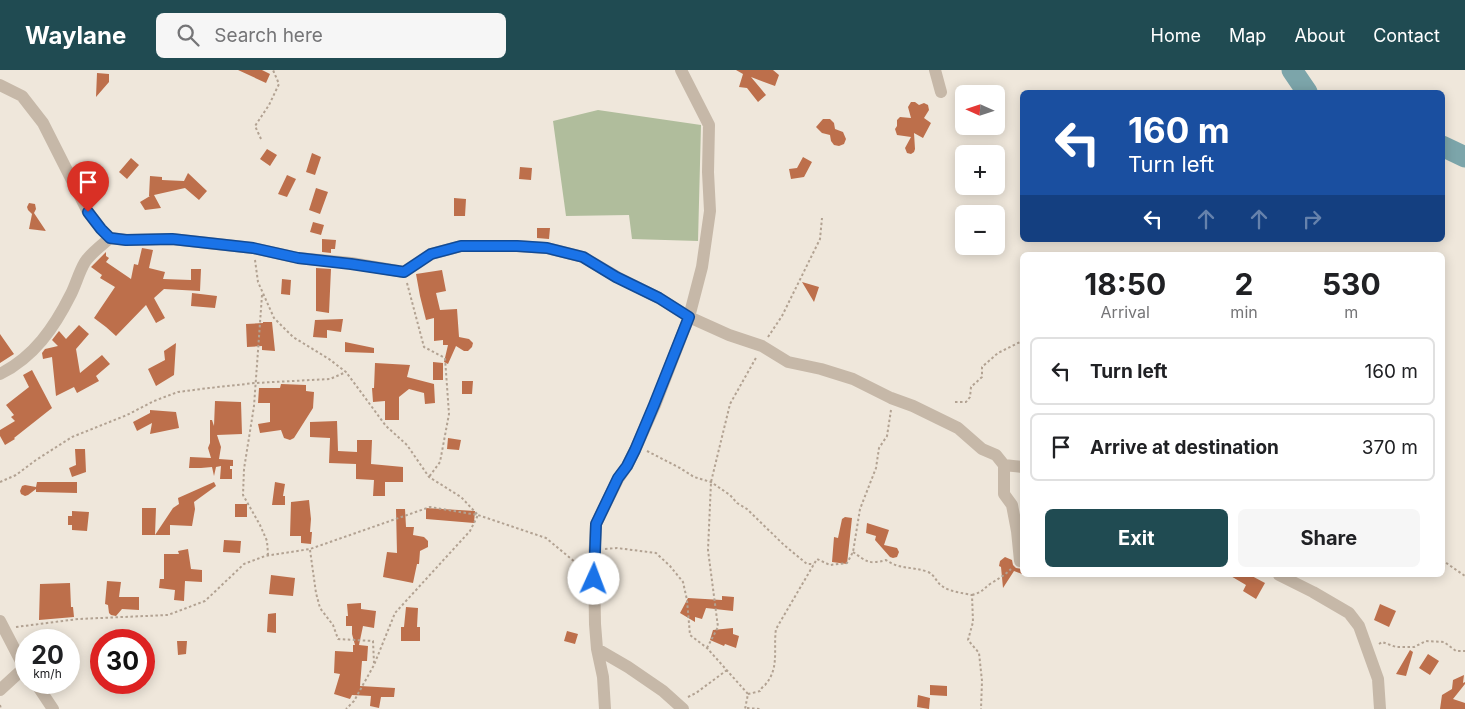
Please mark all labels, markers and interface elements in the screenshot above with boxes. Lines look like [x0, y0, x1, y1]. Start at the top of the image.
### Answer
search box [156, 13, 506, 58]
text: Waylane [25, 21, 126, 50]
icon: search [174, 21, 202, 49]
text: Search here [214, 24, 323, 47]
text: Home [1151, 25, 1201, 46]
text: Map [1229, 25, 1266, 46]
text: About [1294, 25, 1345, 46]
text: Contact [1373, 25, 1440, 46]
north arrow [955, 85, 1005, 135]
map controls [955, 85, 1005, 255]
text: 160 m [1128, 109, 1230, 151]
icon: left [1045, 110, 1110, 175]
button: + [955, 145, 1005, 195]
text: Turn left [1128, 151, 1214, 177]
pin [67, 161, 109, 212]
icon: arrive [74, 168, 102, 196]
button: − [955, 205, 1005, 255]
icon: left [1139, 205, 1167, 233]
icon: ahead [1192, 205, 1220, 233]
icon: ahead [1245, 205, 1273, 233]
icon: right [1298, 205, 1326, 233]
text: 18:50 [1084, 266, 1166, 302]
text: 2 [1235, 266, 1253, 302]
text: 530 [1322, 266, 1381, 302]
text: Arrival [1101, 302, 1150, 322]
text: min [1230, 302, 1258, 322]
text: m [1344, 302, 1358, 322]
icon: left [1047, 357, 1075, 385]
text: Turn left [1090, 360, 1168, 383]
text: 160 m [1365, 360, 1418, 383]
icon: arrive [1047, 433, 1075, 461]
text: Arrive at destination [1090, 436, 1279, 459]
text: 370 m [1362, 436, 1418, 459]
button: Exit [1045, 509, 1228, 567]
button: Share [1238, 509, 1420, 567]
position arrow [567, 552, 619, 604]
speed limit sign: 30 [90, 629, 155, 694]
text: 20 [31, 640, 64, 670]
text: km/h [33, 666, 62, 681]

